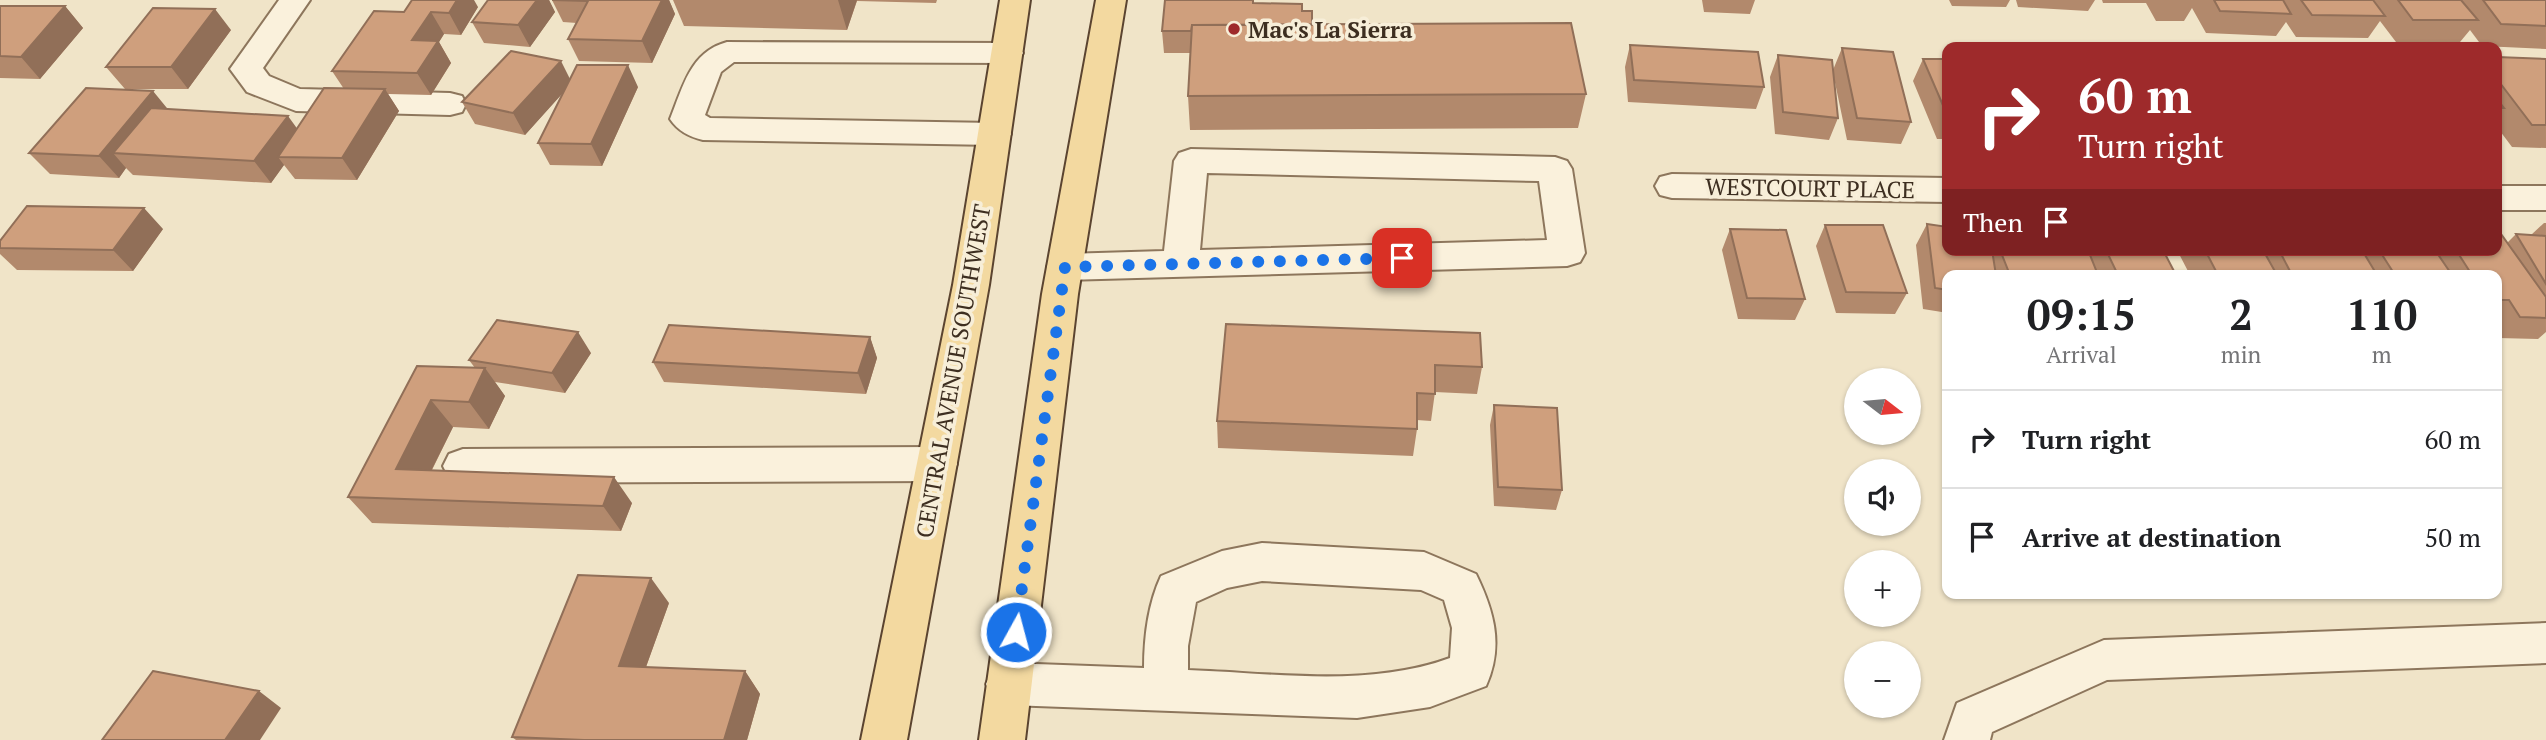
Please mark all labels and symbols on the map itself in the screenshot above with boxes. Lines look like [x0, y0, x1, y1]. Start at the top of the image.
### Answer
place label: Mac's La Sierra [1248, 14, 1413, 45]
marker: Mac's La Sierra [1226, 21, 1242, 37]
street label: WESTCOURT PLACE [1705, 171, 1915, 205]
street label: CENTRAL AVENUE SOUTHWEST [908, 202, 998, 540]
pin [1372, 228, 1432, 288]
north arrow [1844, 368, 1922, 444]
position arrow [979, 595, 1053, 669]

